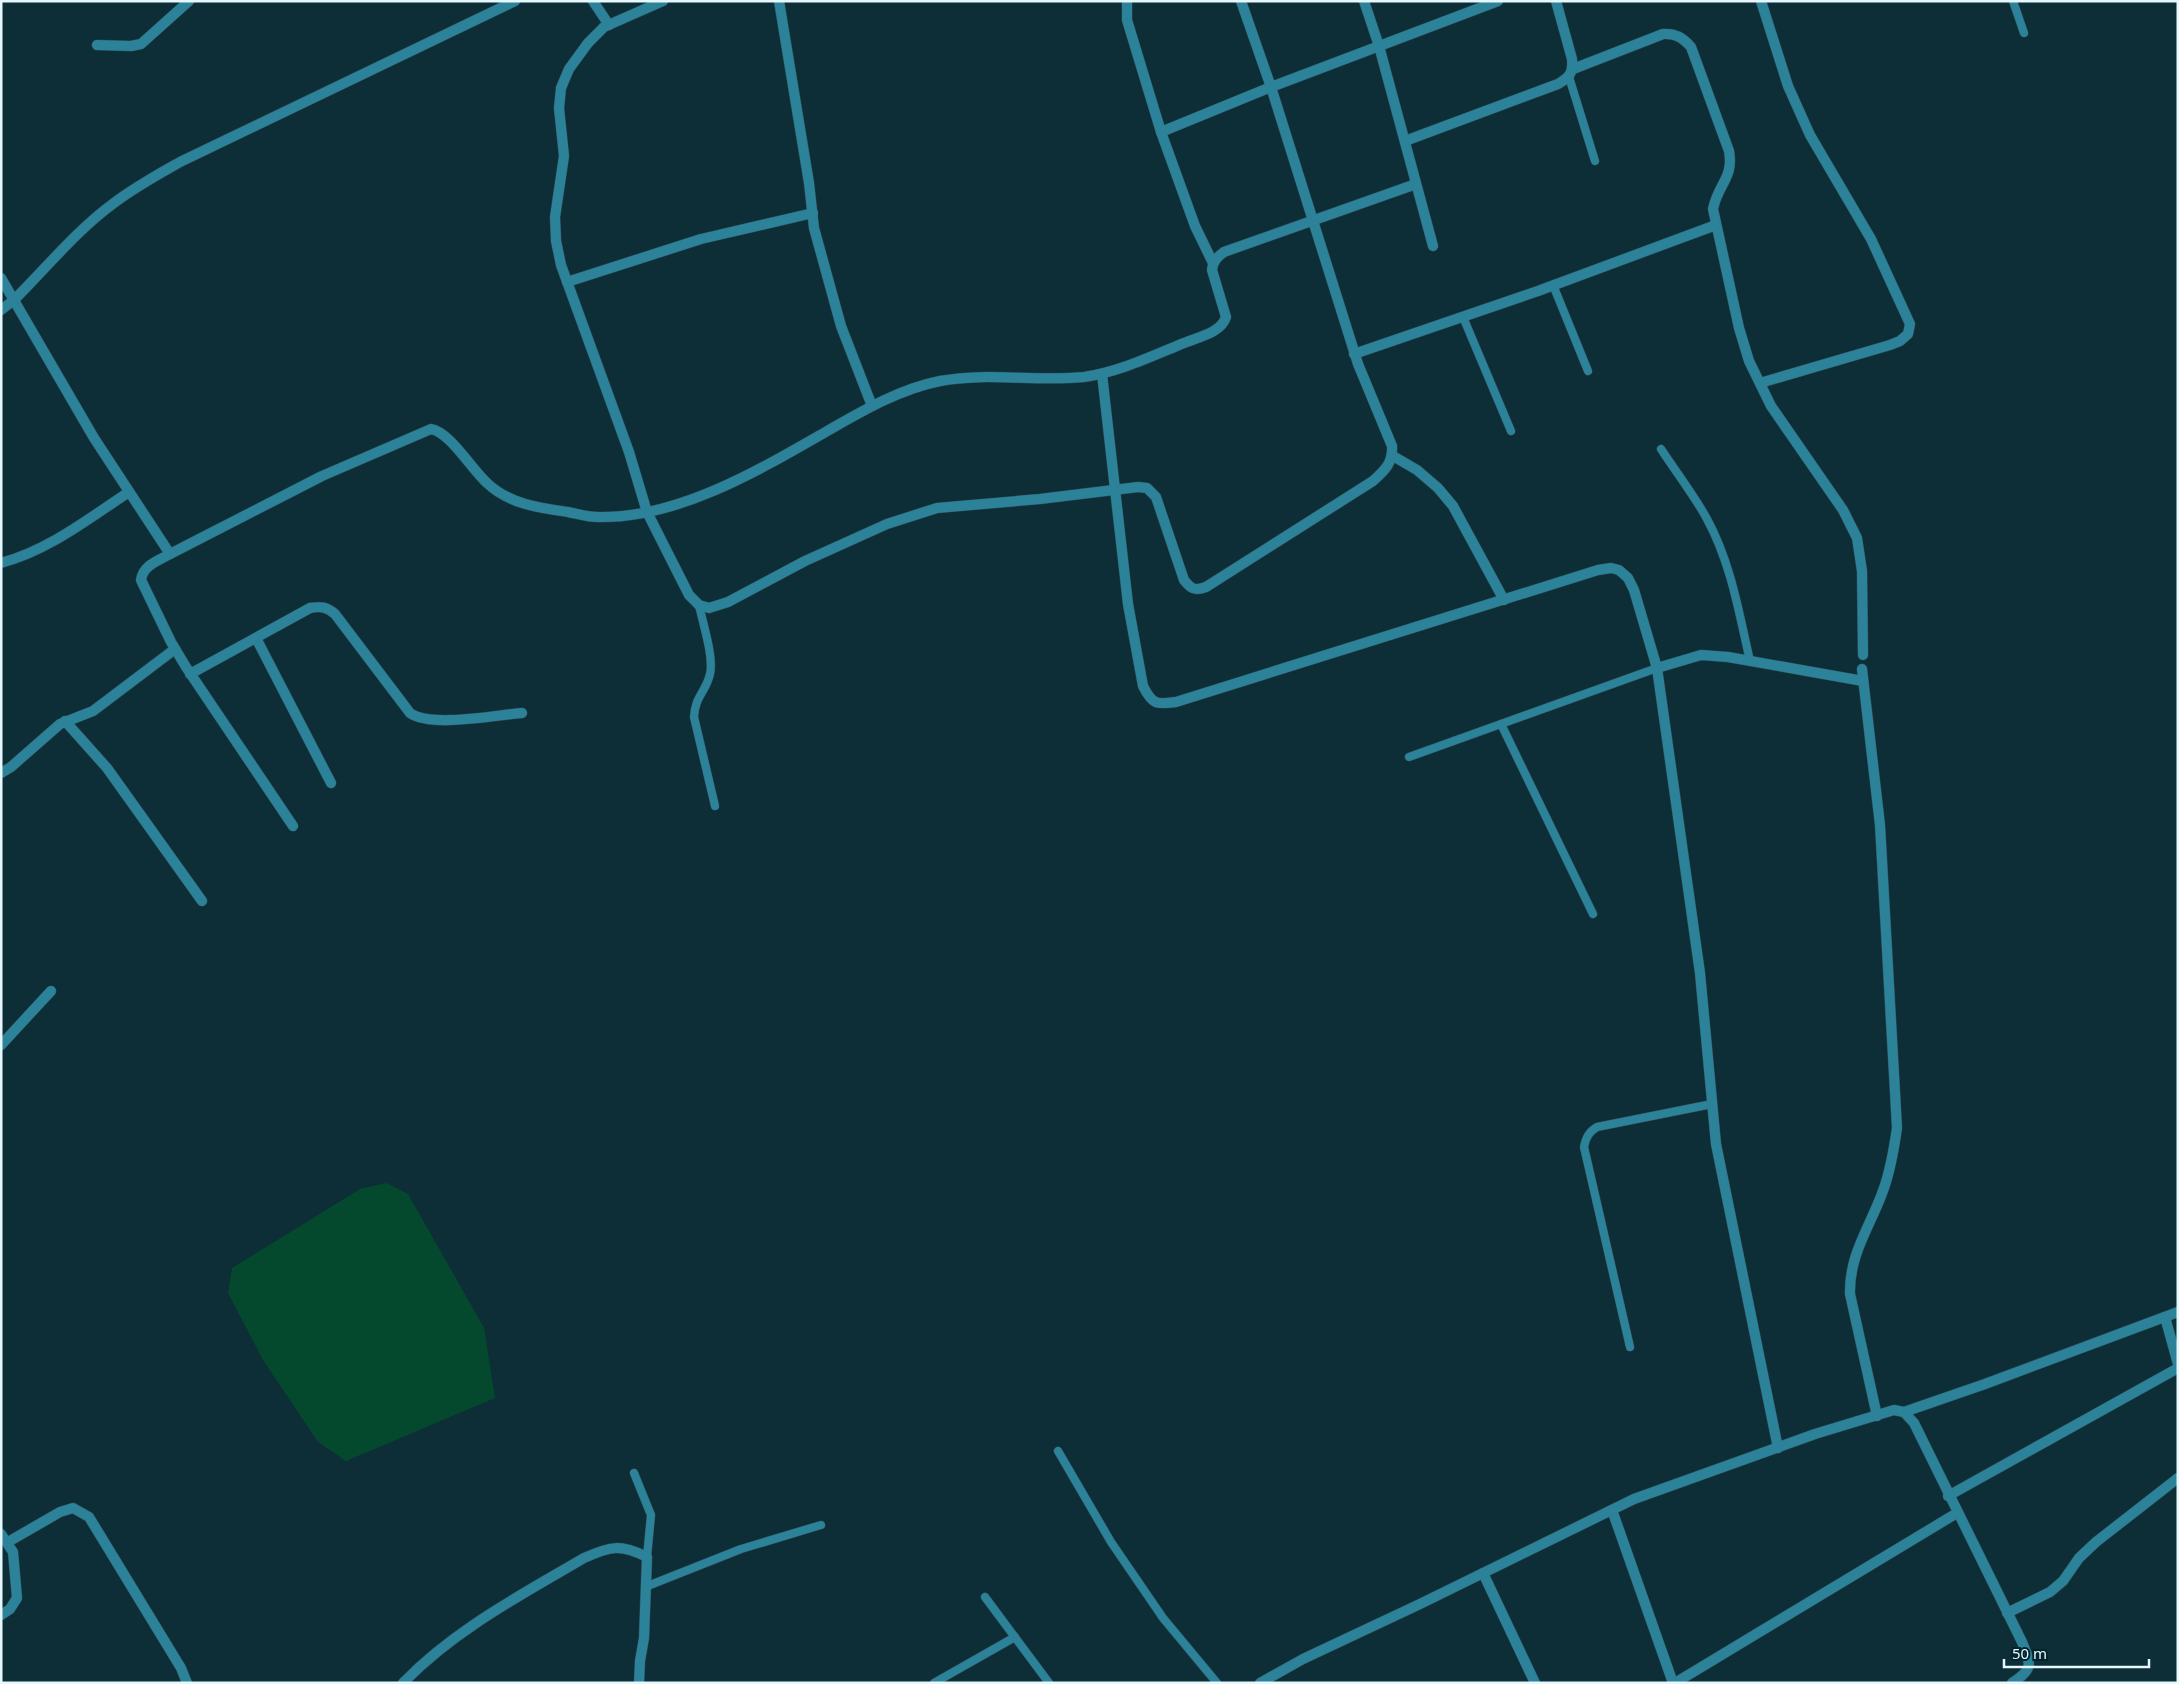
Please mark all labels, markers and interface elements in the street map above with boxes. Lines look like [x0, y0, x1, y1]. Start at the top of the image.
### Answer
scale bar [2004, 1636, 2149, 1668]
text: 50 m [2012, 1643, 2047, 1663]

